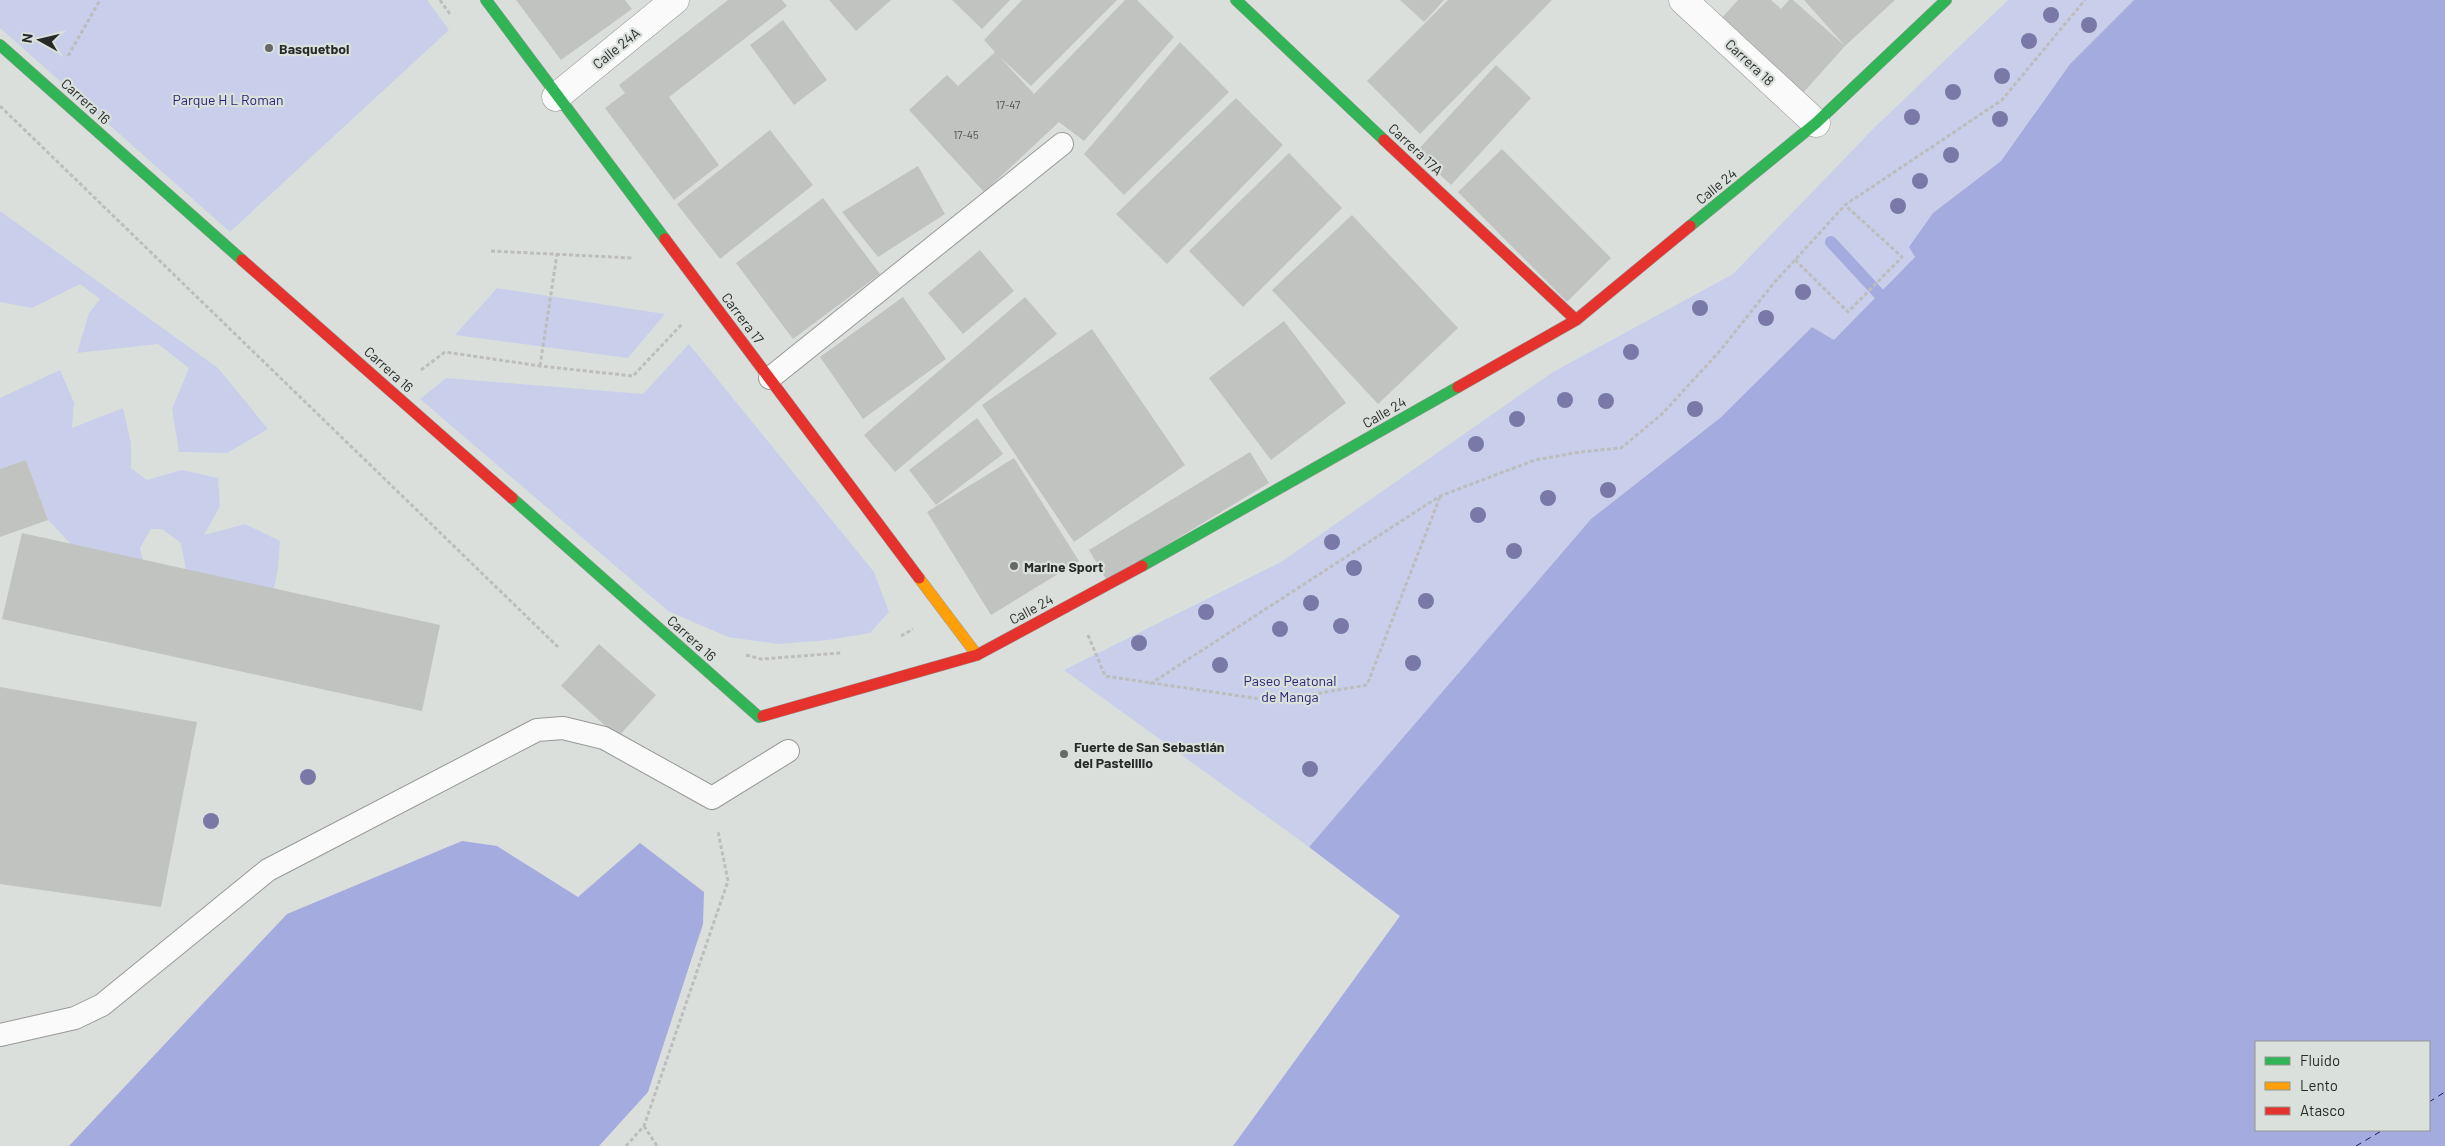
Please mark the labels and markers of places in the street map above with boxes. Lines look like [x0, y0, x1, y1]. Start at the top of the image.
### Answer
place label: Basquetbol [279, 40, 350, 57]
marker: Basquetbol [263, 42, 275, 54]
place label: Marine Sport [1024, 558, 1103, 575]
marker: Marine Sport [1008, 560, 1020, 572]
place label: Fuerte de San Sebastián del Pastelillo [1074, 738, 1224, 771]
marker: Fuerte de San Sebastián del Pastelillo [1058, 748, 1070, 760]

